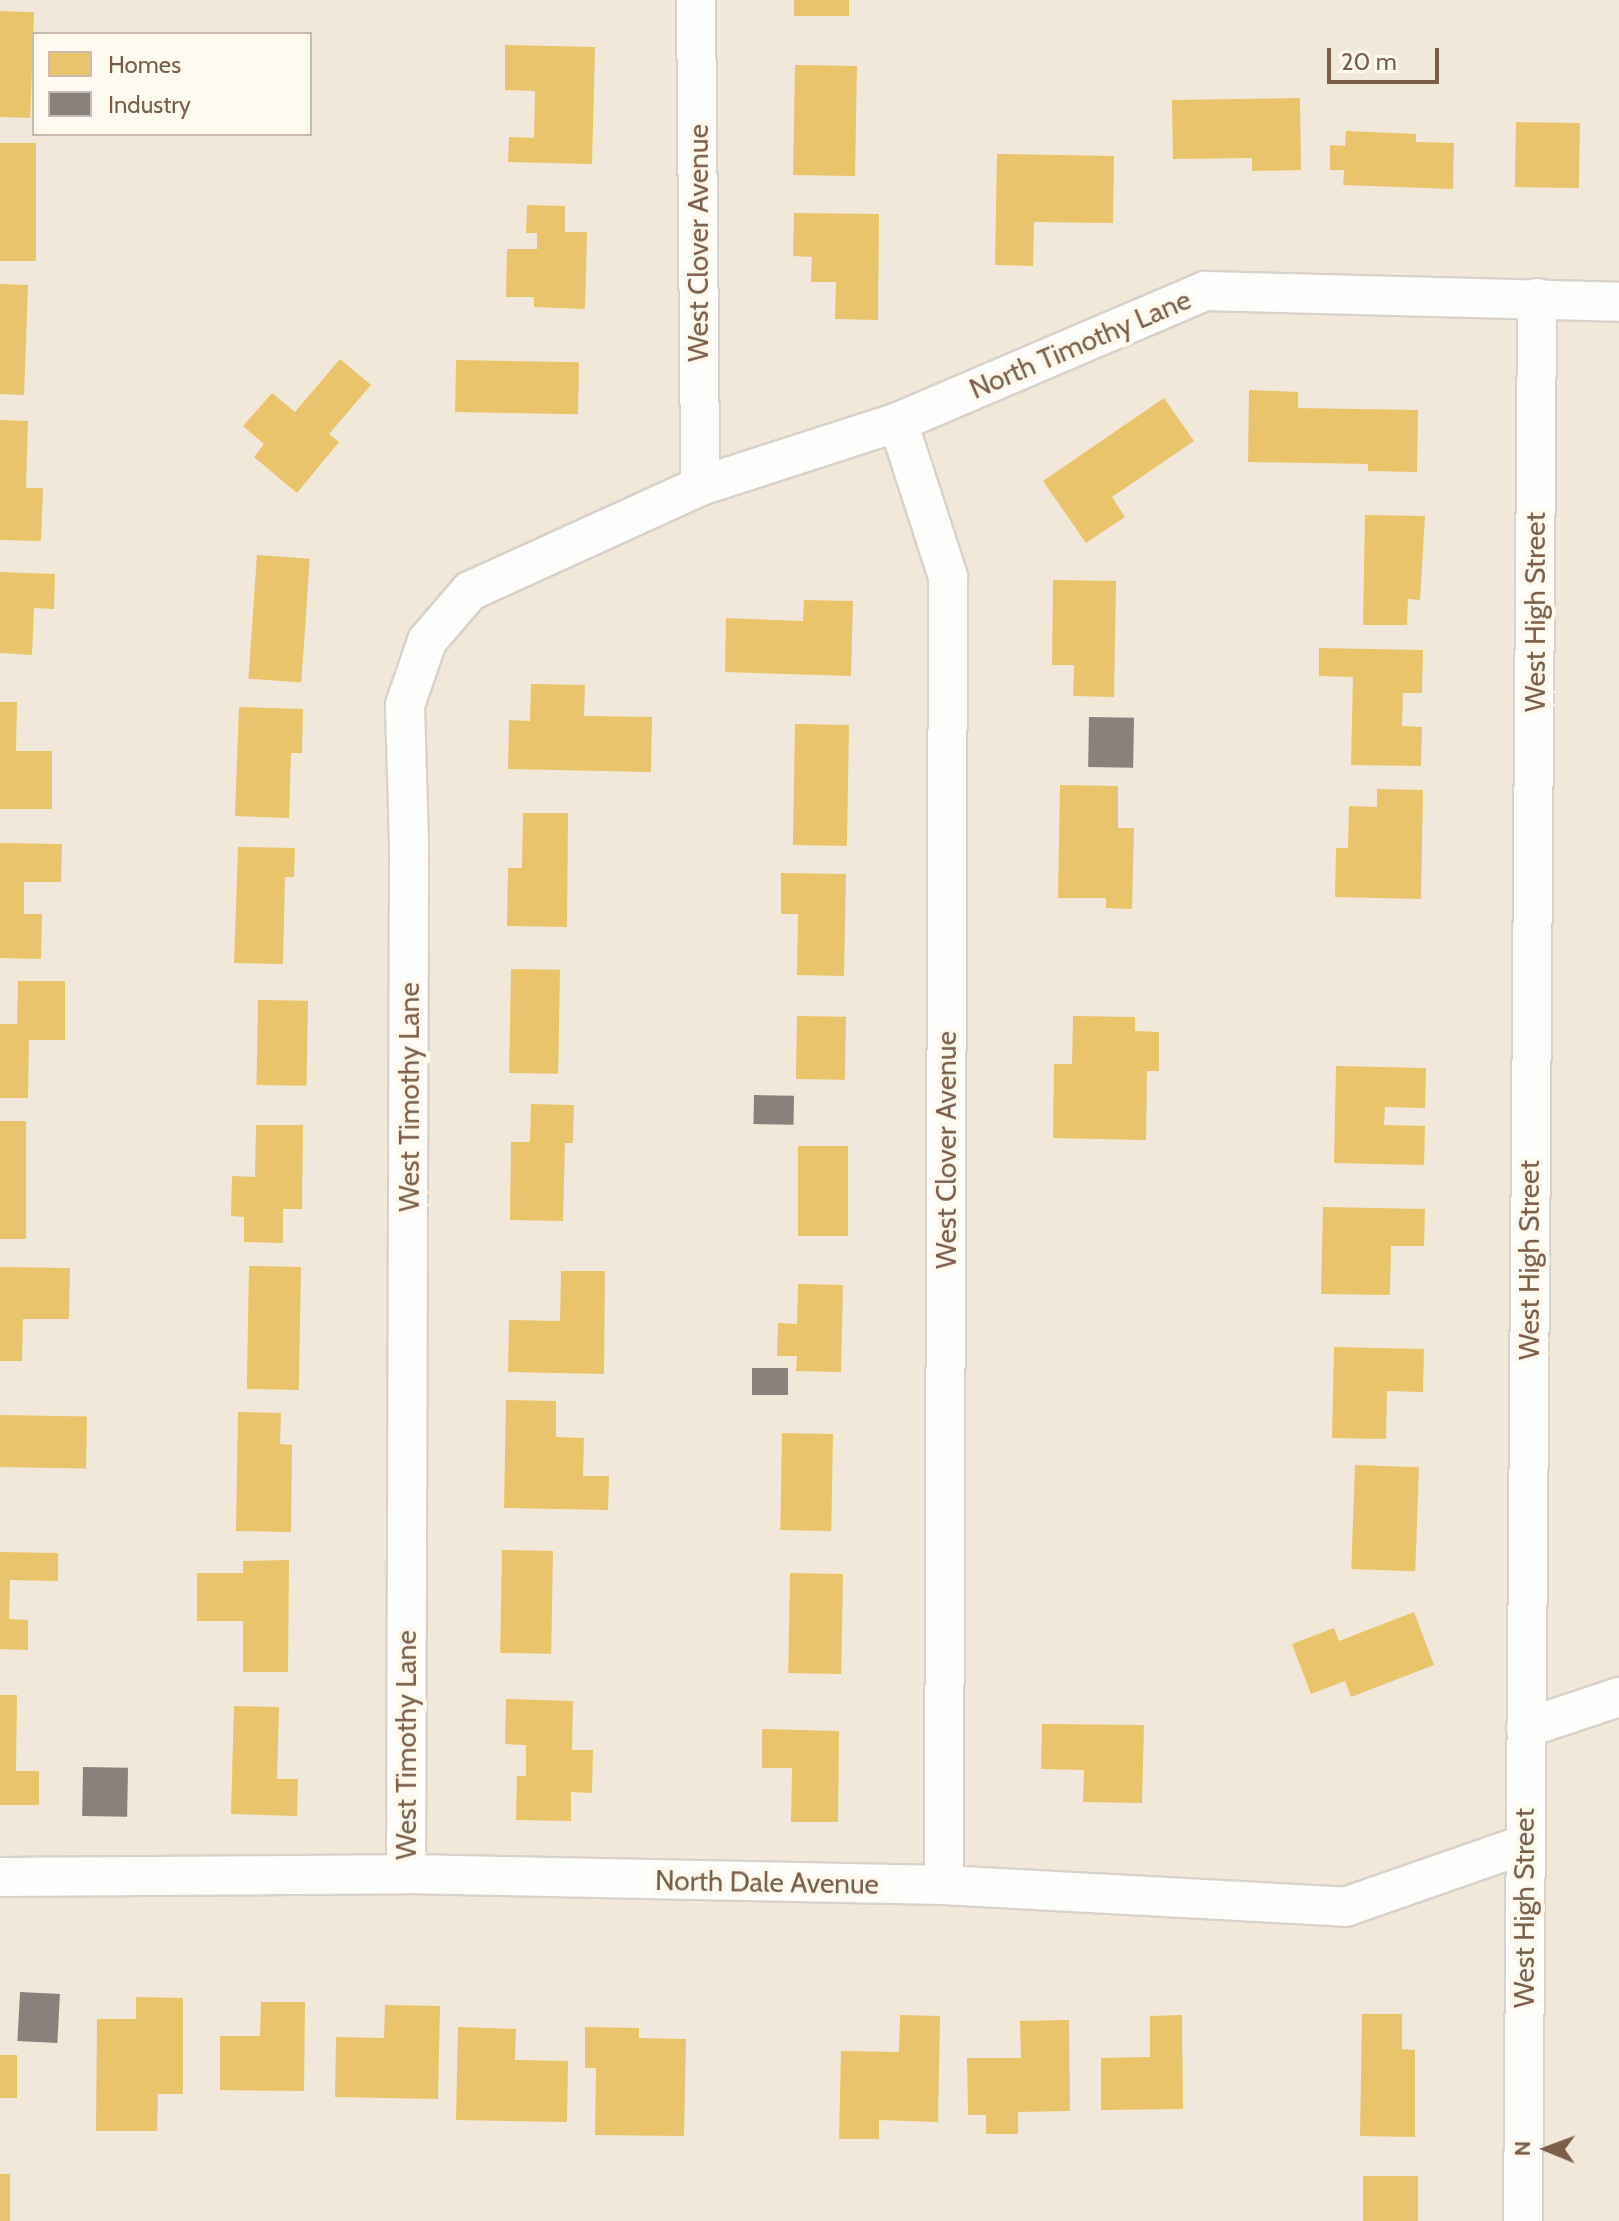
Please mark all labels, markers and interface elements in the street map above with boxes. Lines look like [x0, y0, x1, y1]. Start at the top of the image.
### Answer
legend [32, 32, 312, 136]
scale bar [1331, 32, 1443, 82]
text: 20 m [1341, 47, 1397, 76]
text: Homes [108, 50, 181, 79]
text: Industry [108, 90, 191, 119]
street label: West Clover Avenue [681, 124, 715, 362]
street label: North Timothy Lane [964, 282, 1196, 406]
street label: West High Street [1518, 512, 1552, 712]
street label: West Timothy Lane [392, 982, 426, 1212]
street label: West Clover Avenue [929, 1031, 963, 1269]
street label: West High Street [1512, 1160, 1546, 1360]
street label: West Timothy Lane [389, 1630, 423, 1860]
street label: West High Street [1507, 1808, 1541, 2008]
street label: North Dale Avenue [655, 1863, 879, 1901]
north arrow [1507, 2109, 1587, 2189]
text: N [1509, 2141, 1536, 2157]

